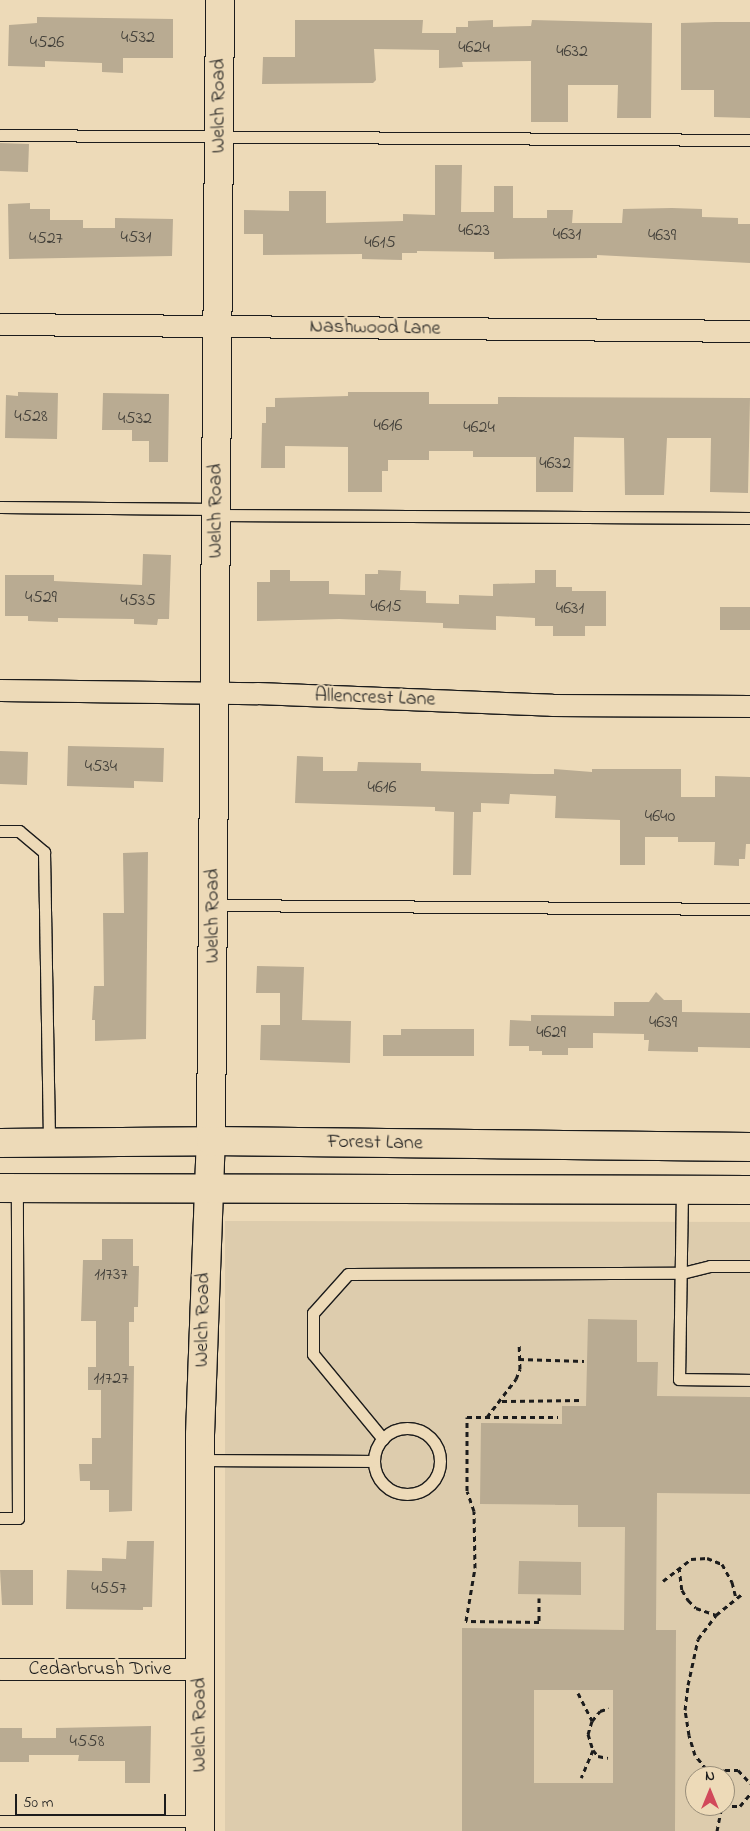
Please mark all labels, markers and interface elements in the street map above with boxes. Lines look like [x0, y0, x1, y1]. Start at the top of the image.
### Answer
house number: 4532 [121, 27, 155, 49]
house number: 4526 [30, 32, 64, 54]
house number: 4624 [458, 37, 490, 59]
house number: 4632 [556, 41, 588, 63]
street label: Welch Road [207, 59, 231, 153]
house number: 4623 [458, 220, 490, 242]
house number: 4631 [553, 224, 581, 246]
house number: 4639 [648, 225, 676, 247]
house number: 4531 [121, 227, 151, 249]
house number: 4527 [29, 228, 63, 250]
house number: 4615 [364, 232, 396, 254]
street label: Nashwood Lane [309, 315, 441, 341]
house number: 4528 [14, 406, 48, 428]
house number: 4532 [118, 408, 152, 430]
house number: 4616 [374, 415, 402, 437]
house number: 4624 [463, 417, 495, 439]
house number: 4632 [539, 453, 571, 475]
street label: Welch Road [204, 464, 228, 558]
house number: 4529 [25, 587, 57, 609]
house number: 4535 [120, 590, 156, 612]
house number: 4615 [370, 596, 402, 618]
house number: 4631 [556, 598, 584, 620]
street label: Allencrest Lane [314, 684, 436, 712]
house number: 4534 [85, 756, 117, 778]
house number: 4616 [368, 777, 396, 799]
house number: 4640 [645, 806, 675, 828]
street label: Welch Road [201, 869, 225, 963]
house number: 4639 [649, 1012, 677, 1034]
house number: 4629 [536, 1022, 566, 1044]
street label: Forest Lane [327, 1130, 423, 1156]
house number: 11737 [94, 1264, 128, 1286]
street label: Welch Road [190, 1272, 216, 1368]
house number: 11727 [93, 1368, 129, 1390]
house number: 4557 [91, 1578, 127, 1600]
street label: Cedarbrush Drive [29, 1657, 171, 1681]
street label: Welch Road [188, 1678, 212, 1772]
house number: 4558 [70, 1731, 104, 1753]
north arrow [685, 1766, 735, 1816]
text: N [705, 1766, 715, 1787]
scale bar [18, 1784, 169, 1816]
text: 50 m [23, 1792, 53, 1814]

